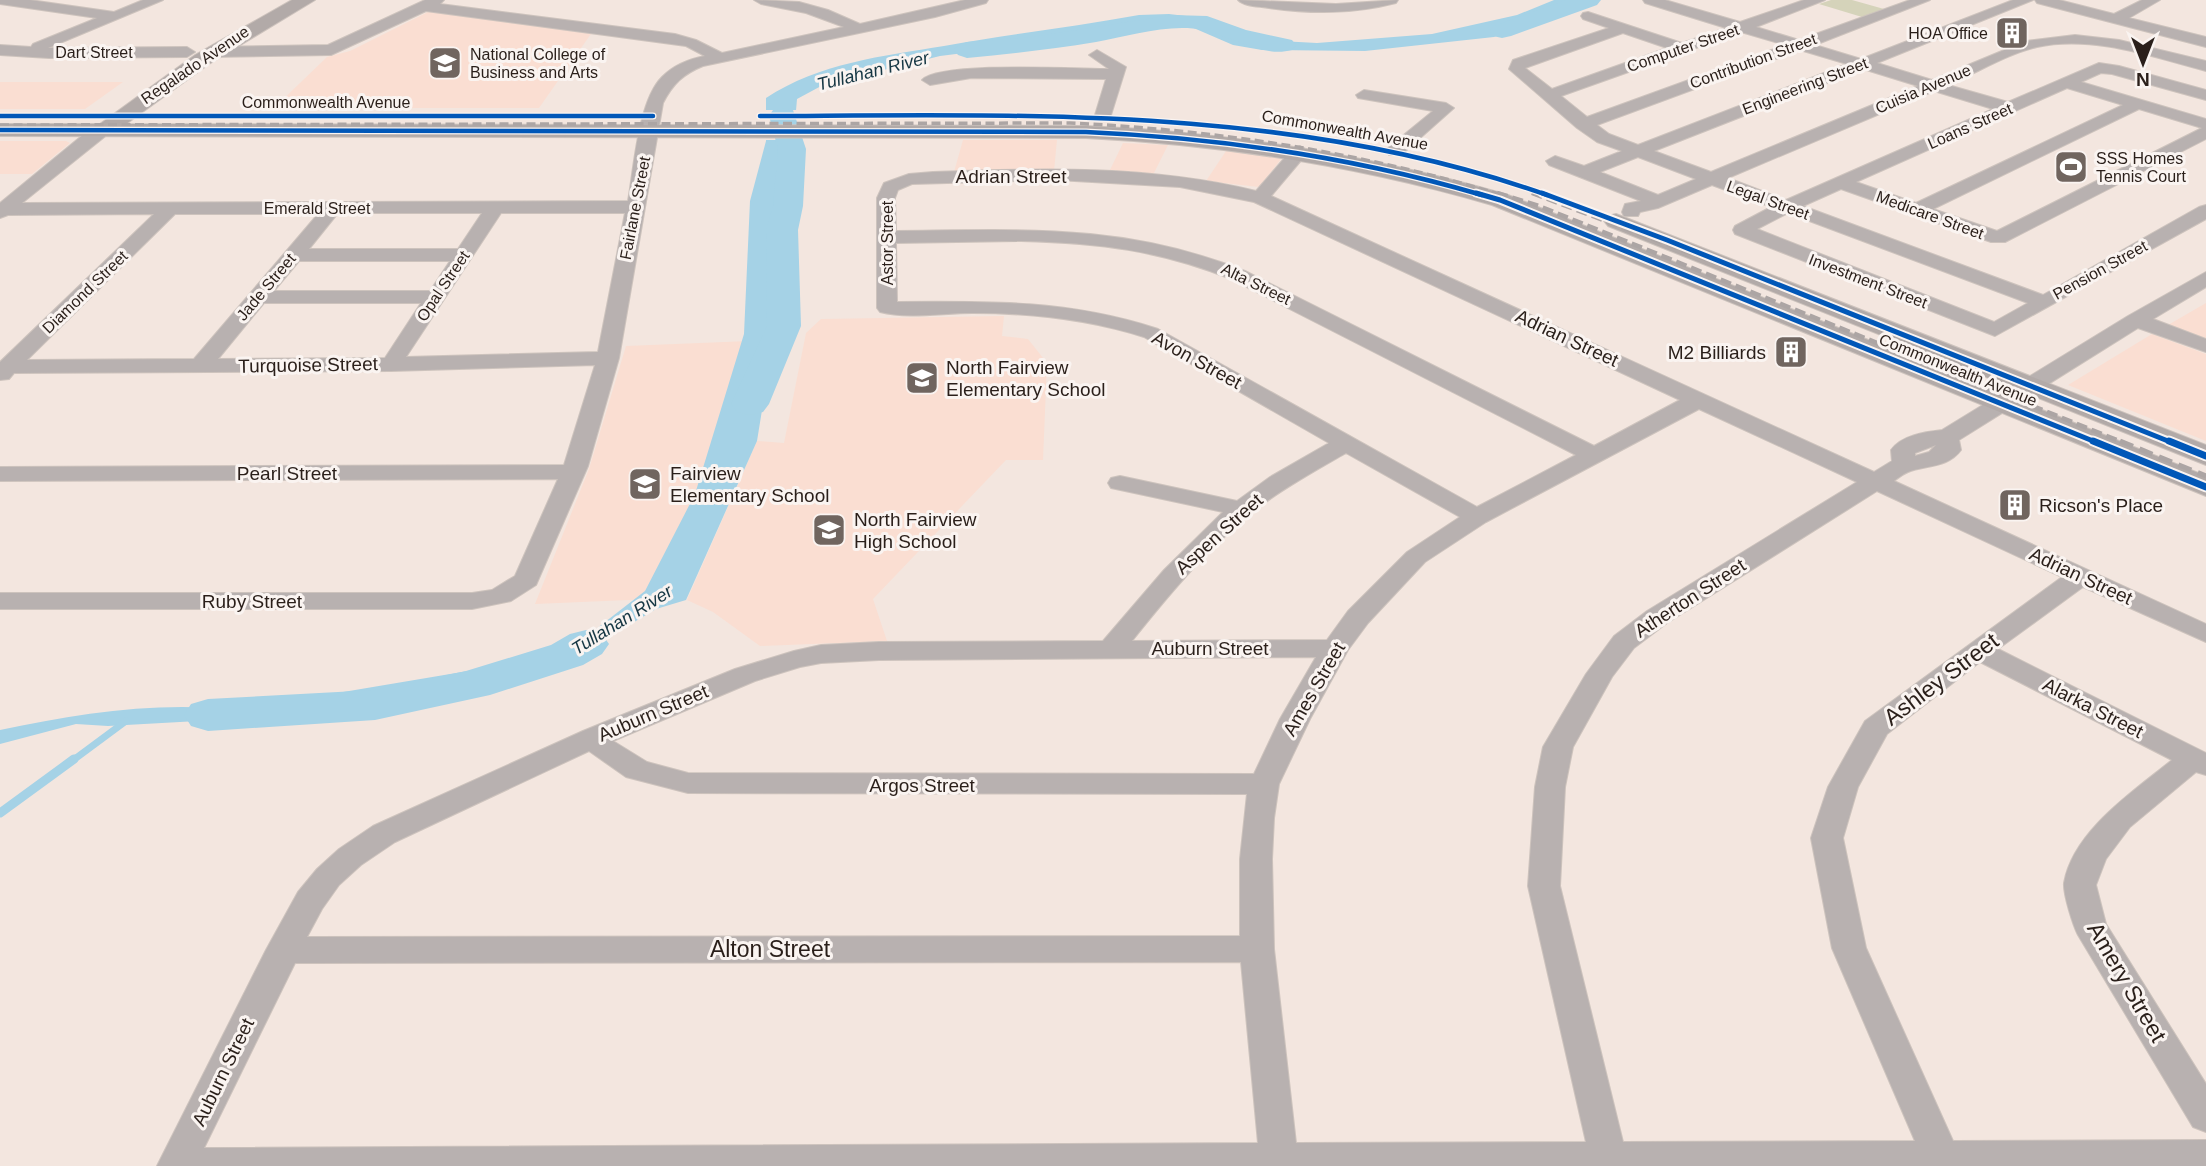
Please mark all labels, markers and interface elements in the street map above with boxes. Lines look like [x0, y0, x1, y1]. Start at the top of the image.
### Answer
building icon: HOA Office [1993, 14, 2031, 52]
street label: Computer Street [1625, 21, 1742, 75]
street label: Regalado Avenue [138, 23, 252, 107]
place label: HOA Office [1908, 25, 1988, 42]
north arrow [2108, 28, 2178, 98]
street label: Contribution Street [1687, 30, 1819, 92]
street label: Dart Street [55, 44, 133, 61]
school or university icon: National College of Business and Arts [426, 44, 464, 82]
place label: National College of Business and Arts [470, 46, 606, 81]
water label: Tullahan River [815, 47, 932, 95]
street label: Engineering Street [1740, 54, 1870, 118]
street label: Cuisia Avenue [1873, 61, 1973, 117]
text: N [2136, 69, 2150, 90]
street label: Commonwealth Avenue [242, 94, 410, 111]
street label: Loans Street [1925, 100, 2015, 152]
street label: Commonwealth Avenue [1260, 107, 1430, 153]
sports icon: SSS Homes Tennis Court [2052, 148, 2090, 186]
place label: SSS Homes Tennis Court [2096, 150, 2186, 185]
street label: Fairlane Street [617, 154, 653, 261]
street label: Adrian Street [956, 166, 1067, 187]
street label: Legal Street [1725, 177, 1812, 223]
street label: Medicare Street [1874, 188, 1986, 242]
street label: Emerald Street [264, 200, 371, 217]
street label: Astor Street [879, 200, 896, 285]
street label: Pension Street [2050, 237, 2151, 303]
street label: Diamond Street [39, 247, 131, 337]
street label: Opal Street [413, 247, 473, 324]
street label: Jade Street [233, 250, 299, 324]
street label: Investment Street [1806, 251, 1930, 312]
street label: Alta Street [1219, 260, 1294, 308]
street label: Adrian Street [1512, 305, 1622, 371]
street label: Avon Street [1149, 327, 1246, 394]
street label: Commonwealth Avenue [1877, 331, 2039, 410]
building icon: M2 Billiards [1772, 333, 1810, 371]
place label: M2 Billiards [1668, 342, 1766, 363]
street label: Turquoise Street [238, 353, 379, 377]
place label: North Fairview Elementary School [946, 357, 1105, 400]
school or university icon: North Fairview Elementary School [903, 359, 941, 397]
street label: Pearl Street [237, 463, 338, 484]
place label: Fairview Elementary School [670, 463, 829, 506]
school or university icon: Fairview Elementary School [626, 465, 664, 503]
building icon: Ricson's Place [1996, 486, 2034, 524]
street label: Aspen Street [1171, 489, 1267, 579]
place label: Ricson's Place [2039, 495, 2163, 516]
place label: North Fairview High School [854, 509, 977, 552]
school or university icon: North Fairview High School [810, 511, 848, 549]
street label: Adrian Street [2026, 543, 2136, 609]
street label: Atherton Street [1631, 554, 1750, 642]
water label: Tullahan River [568, 581, 677, 659]
street label: Ruby Street [202, 591, 303, 612]
street label: Ashley Street [1879, 627, 2004, 731]
street label: Auburn Street [1151, 638, 1269, 659]
street label: Ames Street [1279, 638, 1350, 740]
street label: Alarka Street [2039, 674, 2147, 743]
street label: Auburn Street [595, 680, 712, 746]
street label: Argos Street [869, 775, 976, 796]
street label: Amery Street [2082, 917, 2172, 1047]
street label: Alton Street [710, 936, 831, 962]
street label: Auburn Street [188, 1014, 258, 1129]

